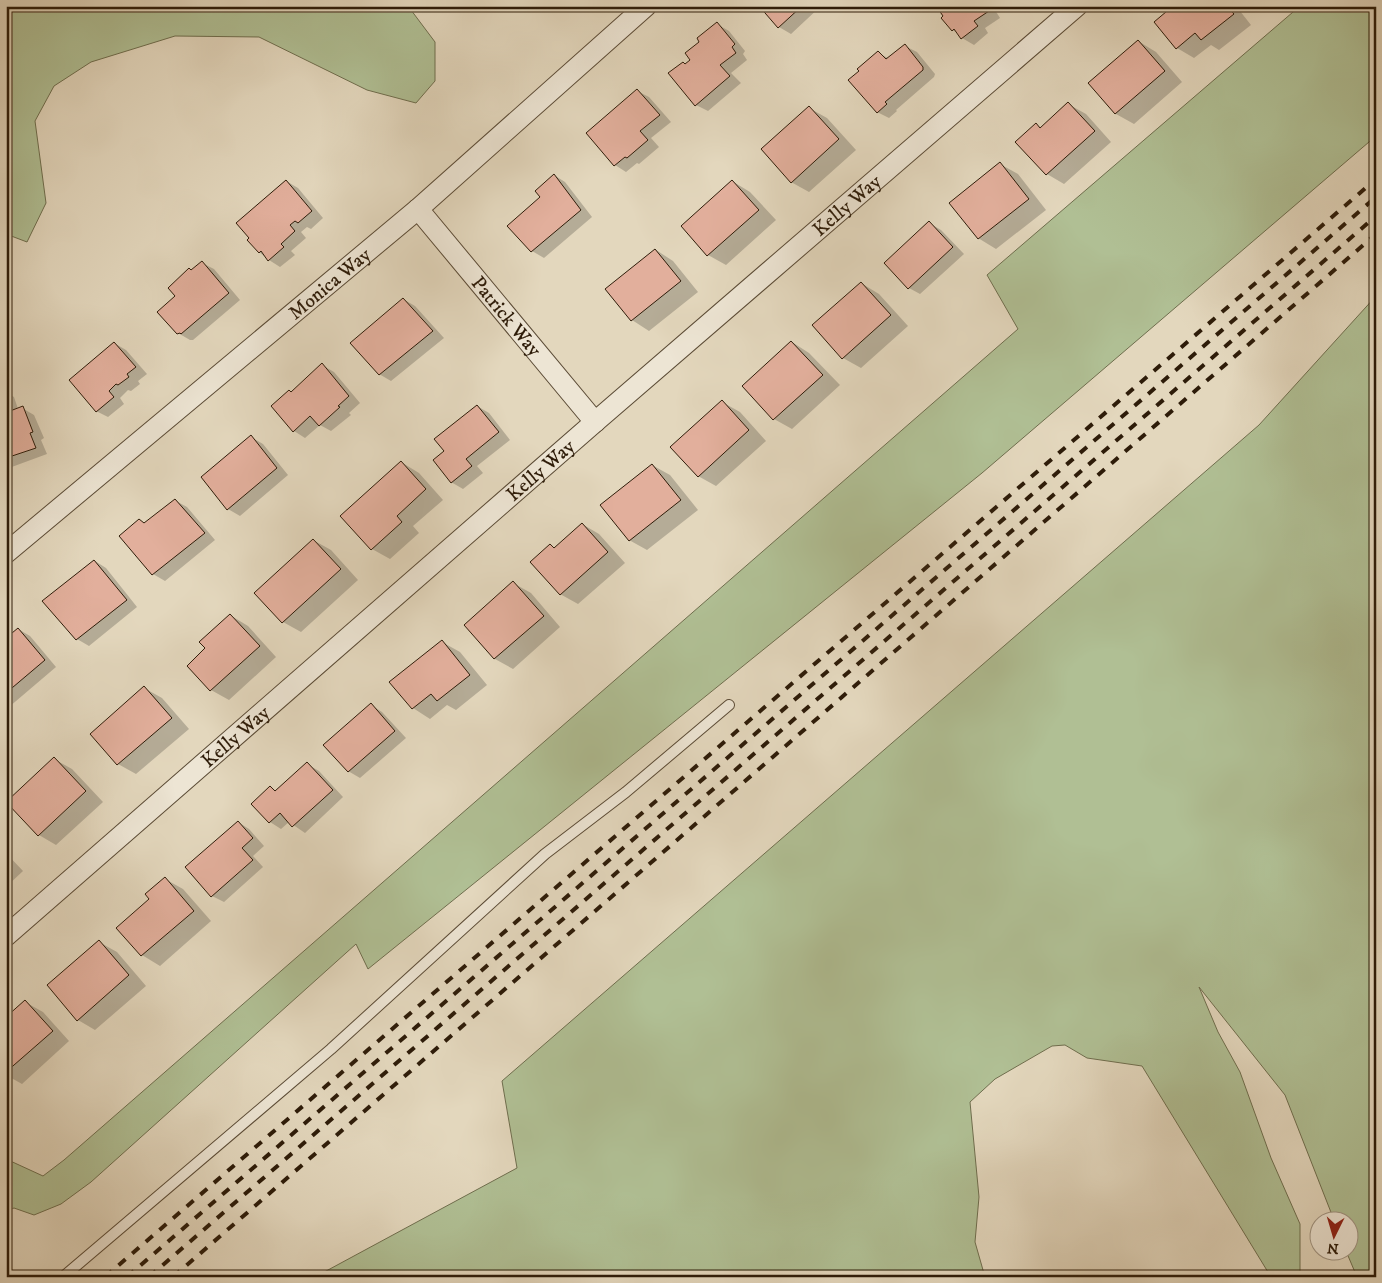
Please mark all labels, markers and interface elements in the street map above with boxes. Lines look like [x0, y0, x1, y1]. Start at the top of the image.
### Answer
street label: Kelly Way [808, 169, 887, 243]
street label: Monica Way [284, 242, 377, 326]
street label: Patrick Way [465, 272, 547, 363]
street label: Kelly Way [502, 434, 581, 508]
street label: Kelly Way [197, 700, 276, 774]
north arrow [1310, 1210, 1360, 1260]
text: N [1326, 1238, 1339, 1257]

